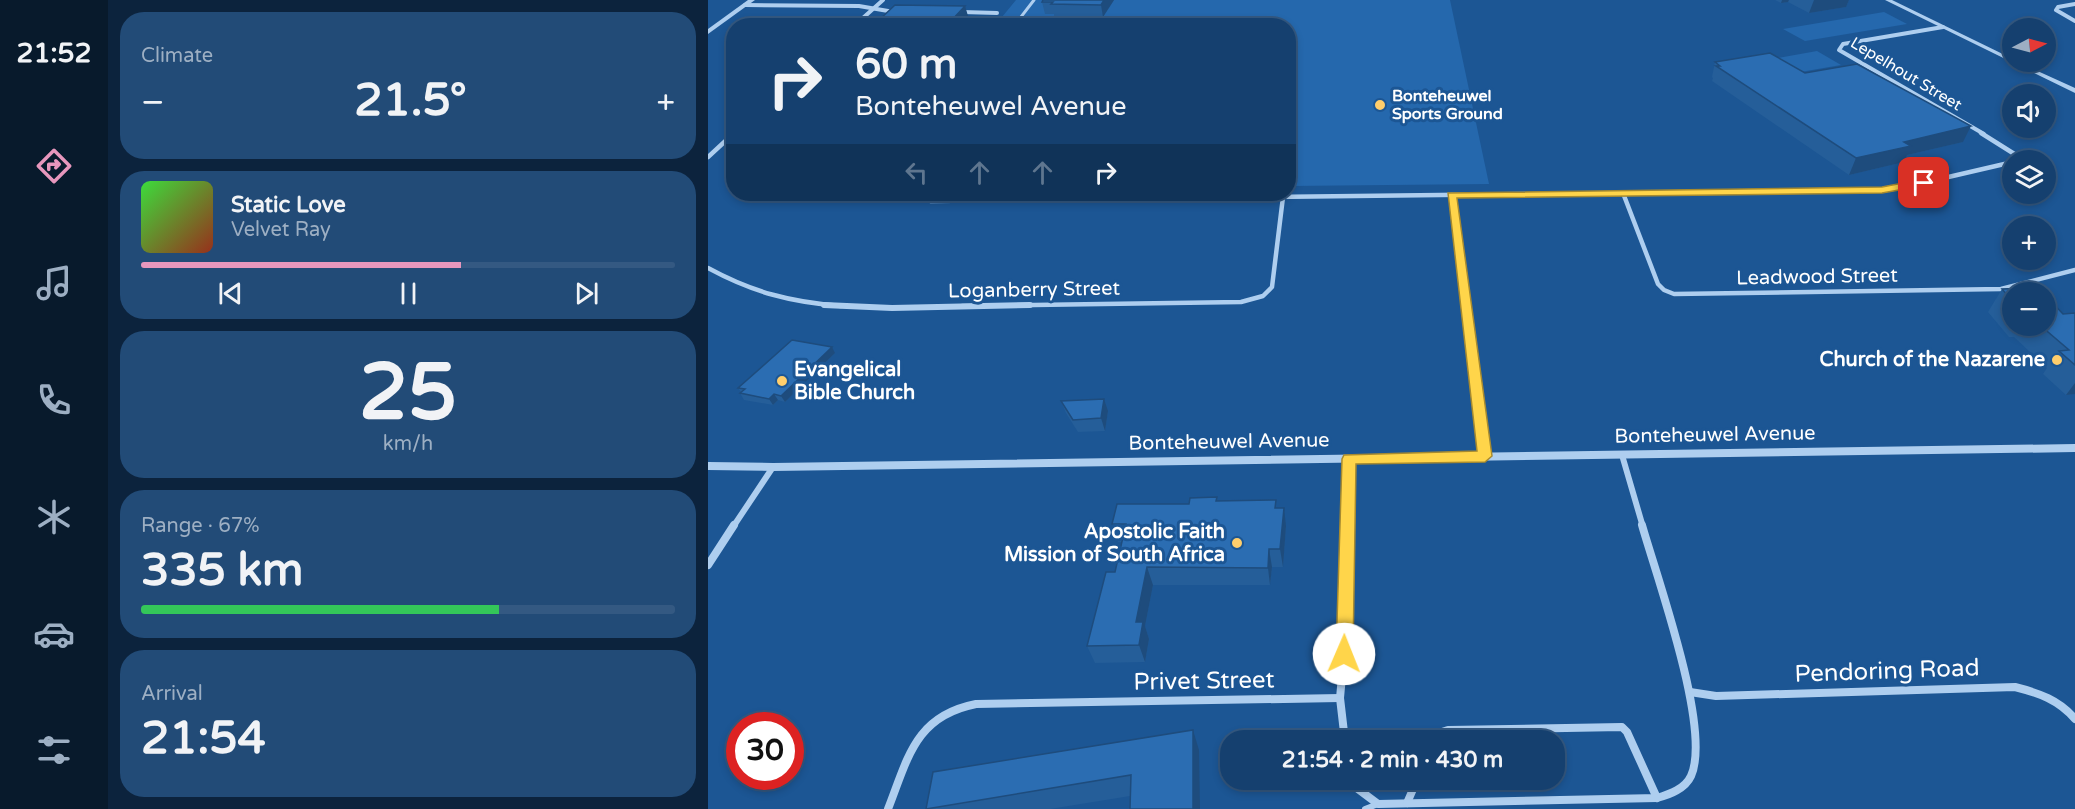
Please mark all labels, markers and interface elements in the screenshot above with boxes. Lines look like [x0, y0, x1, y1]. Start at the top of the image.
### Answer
north arrow [2002, 18, 2056, 72]
map controls [2002, 18, 2056, 336]
street label: Lepelhout Street [1847, 33, 1965, 115]
text: 21:52 [17, 37, 91, 70]
text: 60 m [855, 39, 957, 90]
icon: right [756, 42, 834, 120]
text: Climate [141, 44, 213, 68]
text: 21.5° [354, 74, 467, 128]
text: − [141, 83, 165, 122]
text: + [656, 83, 675, 122]
button: sound [2002, 84, 2056, 138]
place label: Bonteheuwel Sports Ground [1392, 86, 1503, 124]
text: Bonteheuwel Avenue [855, 90, 1127, 123]
marker: Bonteheuwel Sports Ground [1373, 98, 1387, 112]
icon: directions [33, 145, 75, 187]
button: layers [2002, 150, 2056, 204]
icon: left [900, 156, 933, 189]
icon: ahead [963, 156, 996, 189]
icon: ahead [1026, 156, 1059, 189]
icon: right [1089, 156, 1122, 189]
pin [1898, 157, 1949, 208]
icon: arrive [1907, 166, 1940, 199]
text: Static Love [231, 192, 346, 218]
button: + [2002, 216, 2056, 270]
text: Velvet Ray [231, 218, 331, 242]
icon: music [33, 262, 75, 304]
street label: Leadwood Street [1736, 264, 1898, 290]
street label: Loganberry Street [948, 276, 1121, 303]
icon: previous [214, 277, 247, 310]
icon: pause [392, 277, 425, 310]
icon: next [570, 277, 603, 310]
button: − [2002, 282, 2056, 336]
text: 25 [359, 346, 457, 440]
place label: Church of the Nazarene [1820, 348, 2045, 372]
marker: Church of the Nazarene [2050, 353, 2064, 367]
place label: Evangelical Bible Church [794, 358, 915, 405]
marker: Evangelical Bible Church [775, 374, 789, 388]
icon: phone [33, 379, 75, 421]
street label: Bonteheuwel Avenue [1614, 421, 1816, 449]
street label: Bonteheuwel Avenue [1128, 428, 1330, 456]
text: km/h [383, 432, 433, 456]
icon: climate [33, 496, 75, 538]
text: Range · 67% [141, 514, 260, 538]
place label: Apostolic Faith Mission of South Africa [1004, 520, 1225, 567]
marker: Apostolic Faith Mission of South Africa [1230, 536, 1244, 550]
text: 335 km [141, 544, 303, 598]
icon: car [33, 613, 75, 655]
position arrow [1312, 622, 1376, 686]
street label: Pendoring Road [1794, 653, 1980, 689]
street label: Privet Street [1133, 665, 1275, 697]
text: Arrival [141, 682, 203, 706]
text: 21:54 [141, 712, 266, 766]
speed limit sign: 30 [726, 712, 804, 790]
icon: filters [33, 729, 75, 771]
text: 21:54 · 2 min · 430 m [1282, 747, 1503, 773]

